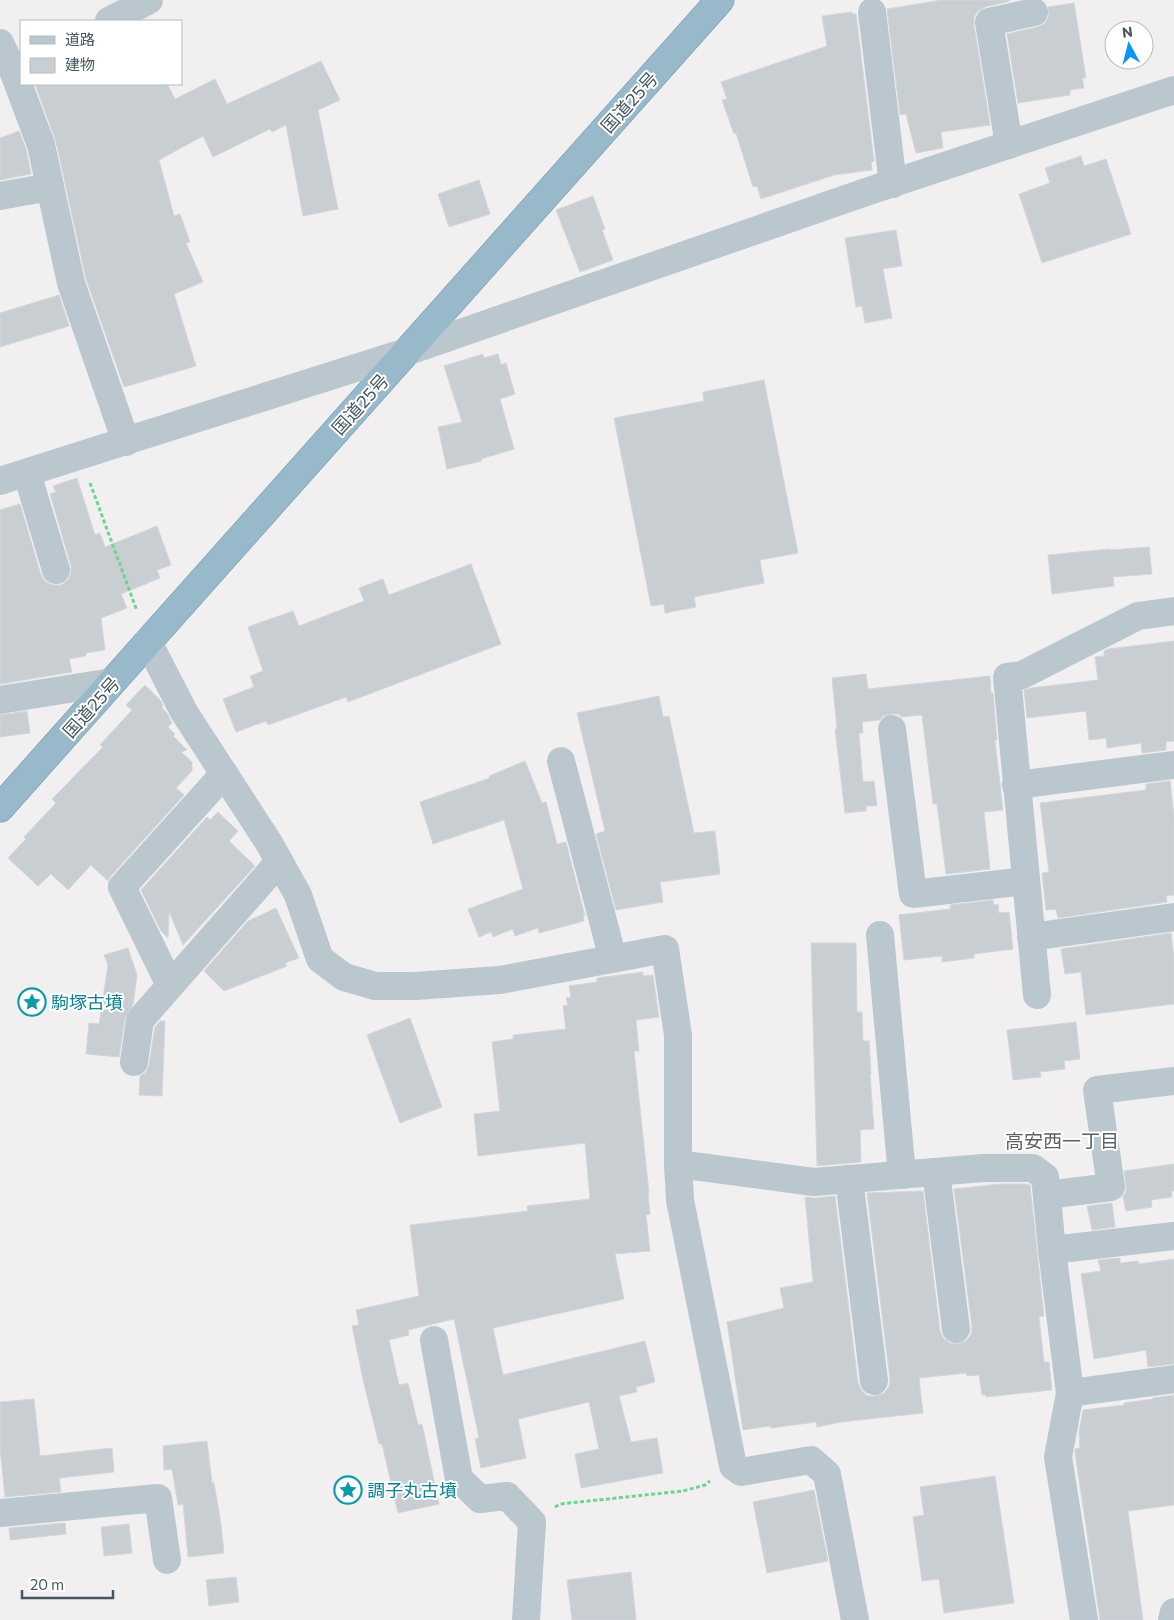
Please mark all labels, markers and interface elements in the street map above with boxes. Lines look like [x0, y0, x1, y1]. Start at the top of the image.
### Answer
legend [20, 20, 182, 85]
north arrow [1104, 20, 1154, 70]
text: N [1121, 23, 1134, 41]
text: 道路 [65, 30, 95, 48]
text: 建物 [65, 55, 95, 73]
street label: 国道25号 [596, 67, 662, 137]
street label: 国道25号 [327, 369, 393, 439]
street label: 国道25号 [58, 672, 124, 742]
place icon: 駒塚古墳 [17, 987, 47, 1017]
place label: 駒塚古墳 [51, 991, 123, 1013]
district label: 高安西一丁目 [1005, 1129, 1119, 1152]
place icon: 調子丸古墳 [333, 1475, 363, 1505]
place label: 調子丸古墳 [367, 1479, 457, 1501]
scale bar [22, 1568, 114, 1600]
text: 20 m [30, 1575, 64, 1593]

